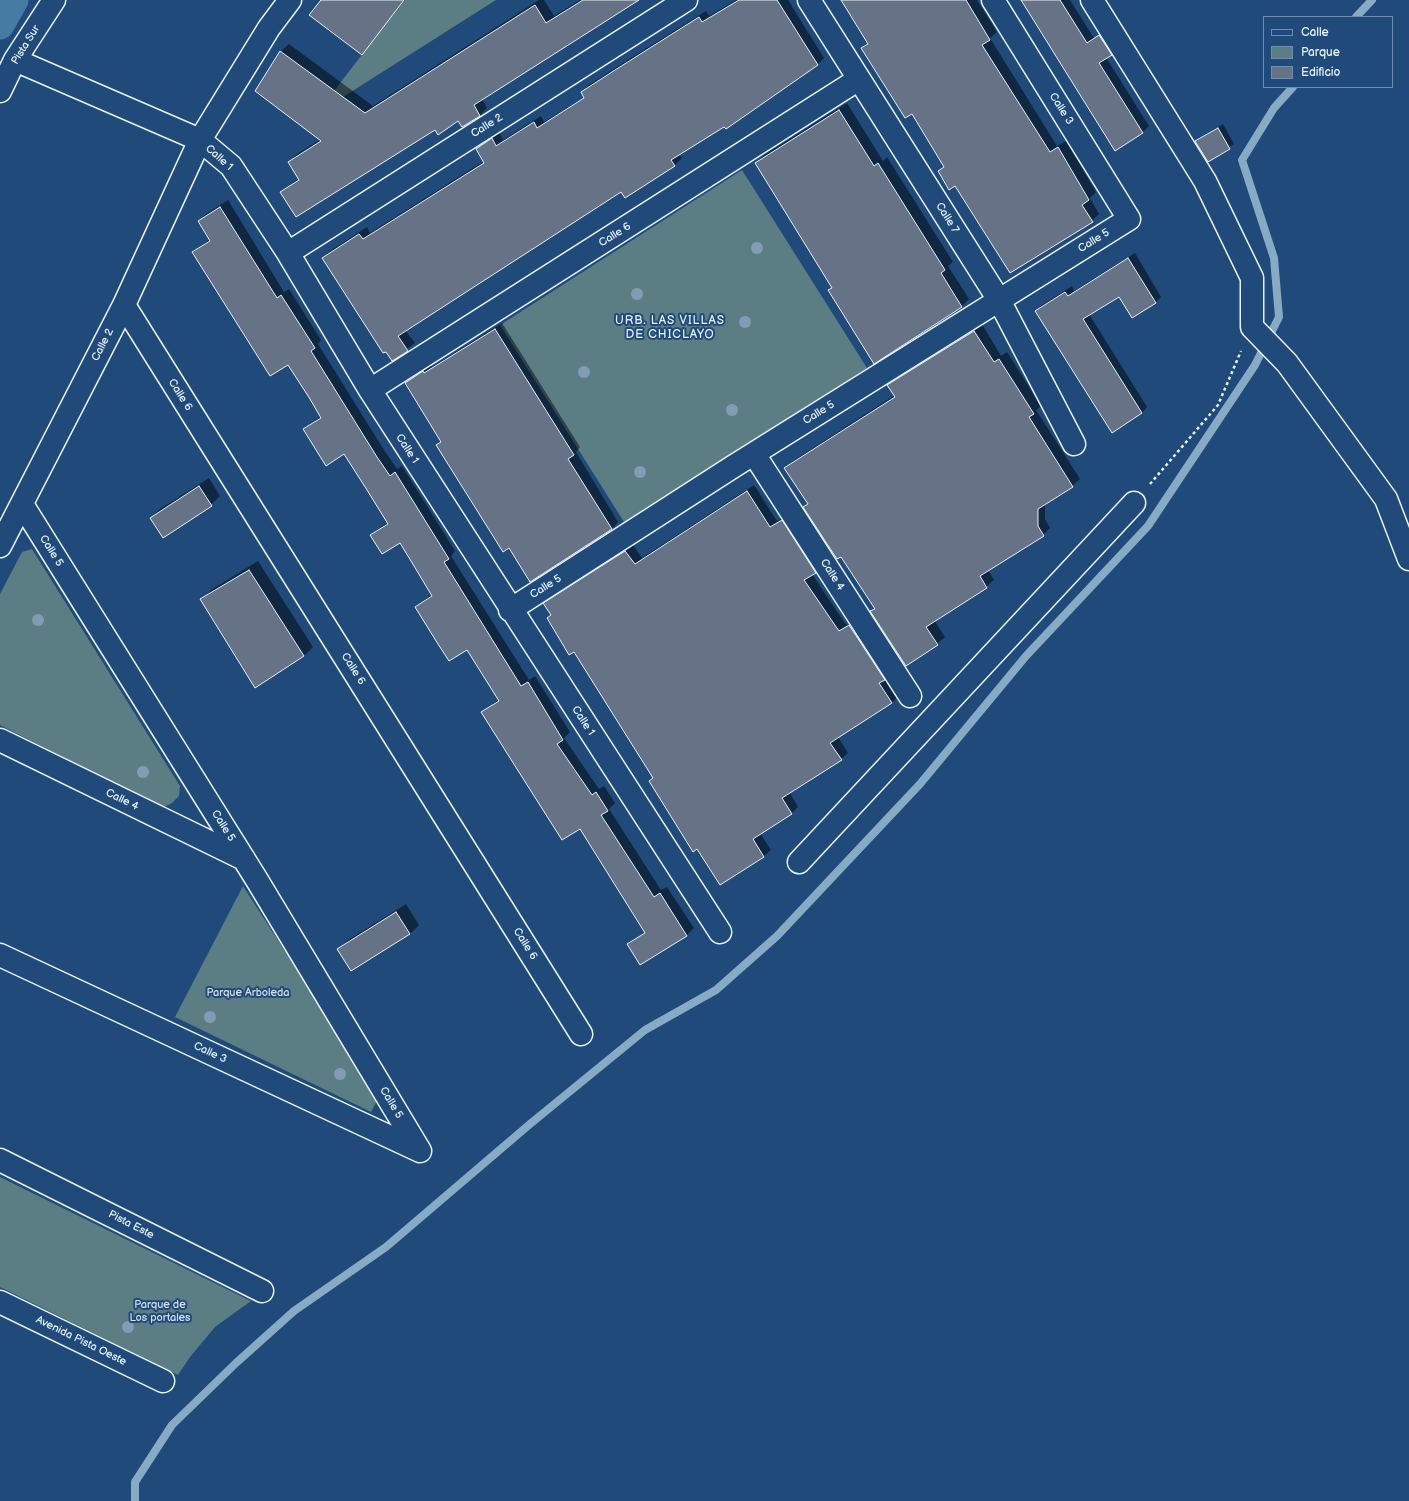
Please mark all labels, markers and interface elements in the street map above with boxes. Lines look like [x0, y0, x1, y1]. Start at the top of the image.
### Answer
legend [1263, 16, 1393, 88]
street label: Pista Sur [9, 23, 43, 67]
text: Calle [1301, 25, 1329, 40]
text: Parque [1301, 45, 1340, 60]
text: Edificio [1301, 65, 1340, 80]
street label: Calle 3 [1046, 91, 1076, 127]
street label: Calle 2 [469, 111, 505, 141]
street label: Calle 1 [202, 142, 236, 174]
street label: Calle 7 [932, 200, 962, 236]
street label: Calle 6 [597, 220, 633, 250]
street label: Calle 5 [1076, 226, 1112, 256]
district label: URB. LAS VILLAS DE CHICLAYO [615, 314, 725, 342]
street label: Calle 2 [89, 326, 117, 364]
street label: Calle 6 [165, 377, 195, 413]
street label: Calle 5 [801, 398, 837, 428]
street label: Calle 1 [393, 432, 421, 466]
street label: Calle 5 [36, 533, 66, 569]
street label: Calle 4 [817, 557, 847, 593]
street label: Calle 5 [528, 572, 564, 602]
street label: Calle 6 [338, 651, 368, 687]
street label: Calle 1 [569, 704, 597, 738]
street label: Calle 4 [103, 786, 141, 814]
street label: Calle 5 [208, 808, 238, 844]
street label: Calle 6 [510, 926, 540, 962]
park label: Parque Arboleda [206, 986, 290, 1000]
street label: Calle 3 [191, 1040, 229, 1066]
street label: Calle 5 [376, 1085, 406, 1121]
street label: Pista Este [106, 1208, 156, 1242]
park label: Parque de Los portales [130, 1298, 190, 1324]
street label: Avenida Pista Oeste [33, 1313, 129, 1369]

